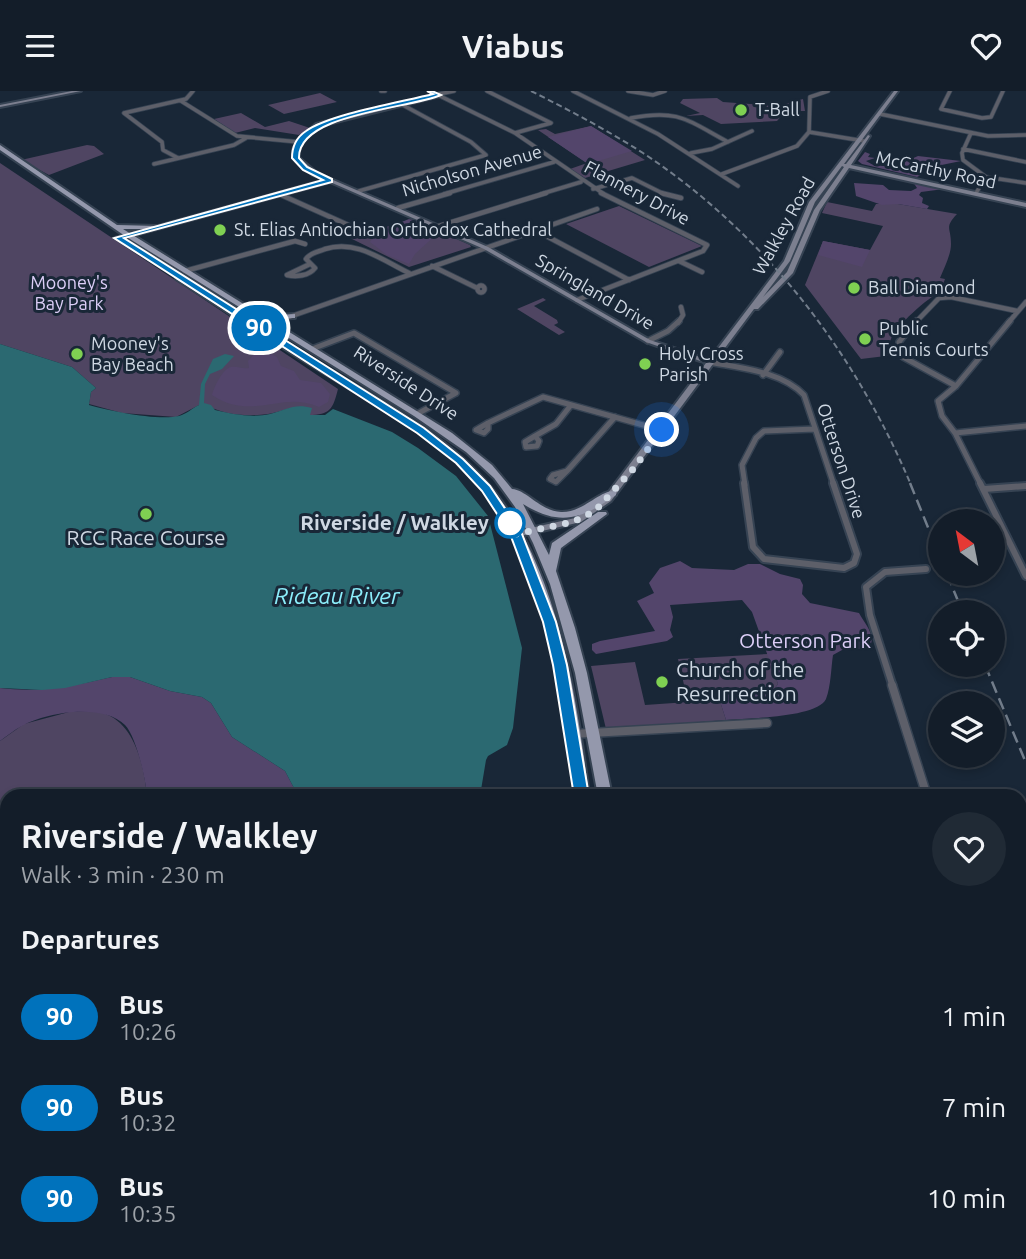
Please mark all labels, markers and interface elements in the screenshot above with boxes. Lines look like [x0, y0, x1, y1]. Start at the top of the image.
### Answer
icon: menu [21, 27, 59, 65]
icon: heart [967, 27, 1005, 65]
text: Viabus [462, 28, 564, 64]
place label: T-Ball [755, 99, 800, 119]
marker: T-Ball [733, 102, 749, 118]
street label: Nicholson Avenue [400, 141, 544, 200]
street label: McCarthy Road [874, 146, 998, 192]
street label: Flannery Drive [581, 156, 694, 228]
street label: Walkley Road [748, 173, 818, 278]
place label: St. Elias Antiochian Orthodox Cathedral [234, 219, 552, 239]
marker: St. Elias Antiochian Orthodox Cathedral [212, 222, 228, 238]
street label: Springland Drive [533, 249, 658, 333]
park label: Mooney's Bay Park [30, 272, 108, 313]
place label: Ball Diamond [868, 277, 975, 297]
marker: Ball Diamond [846, 280, 862, 296]
line badge: 90 [228, 305, 290, 351]
text: 90 [245, 314, 273, 341]
place label: Public Tennis Courts [879, 318, 989, 359]
marker: Public Tennis Courts [857, 331, 873, 347]
place label: Mooney's Bay Beach [91, 333, 174, 374]
street label: Riverside Drive [351, 341, 462, 423]
place label: Holy Cross Parish [659, 343, 744, 384]
marker: Mooney's Bay Beach [69, 346, 85, 362]
marker: Holy Cross Parish [637, 356, 653, 372]
street label: Otterson Drive [814, 400, 870, 521]
your location [644, 412, 679, 447]
marker: RCC Race Course [138, 506, 154, 522]
marker: Riverside / Walkley [495, 508, 525, 538]
north arrow [928, 509, 1004, 586]
map controls [928, 509, 1005, 768]
place label: Riverside / Walkley [300, 510, 489, 534]
place label: RCC Race Course [67, 525, 226, 549]
water label: Rideau River [274, 583, 401, 608]
button: locate [928, 600, 1005, 677]
park label: Otterson Park [739, 628, 872, 652]
place label: Church of the Resurrection [676, 657, 804, 705]
marker: Church of the Resurrection [654, 674, 670, 690]
button: layers [928, 691, 1005, 768]
button: heart [932, 812, 1006, 886]
text: Riverside / Walkley [21, 817, 318, 854]
text: Walk · 3 min · 230 m [21, 862, 225, 887]
text: Departures [21, 925, 159, 954]
text: Bus [119, 990, 164, 1019]
text: 1 min [942, 1002, 1006, 1031]
text: 90 [46, 1003, 73, 1030]
text: 10:26 [119, 1019, 177, 1044]
text: Bus [119, 1081, 164, 1110]
text: 7 min [942, 1093, 1006, 1122]
text: 90 [46, 1094, 73, 1121]
text: 10:32 [119, 1110, 177, 1135]
text: Bus [119, 1172, 164, 1201]
text: 10 min [927, 1184, 1006, 1213]
text: 90 [46, 1185, 73, 1212]
text: 10:35 [119, 1201, 177, 1226]

